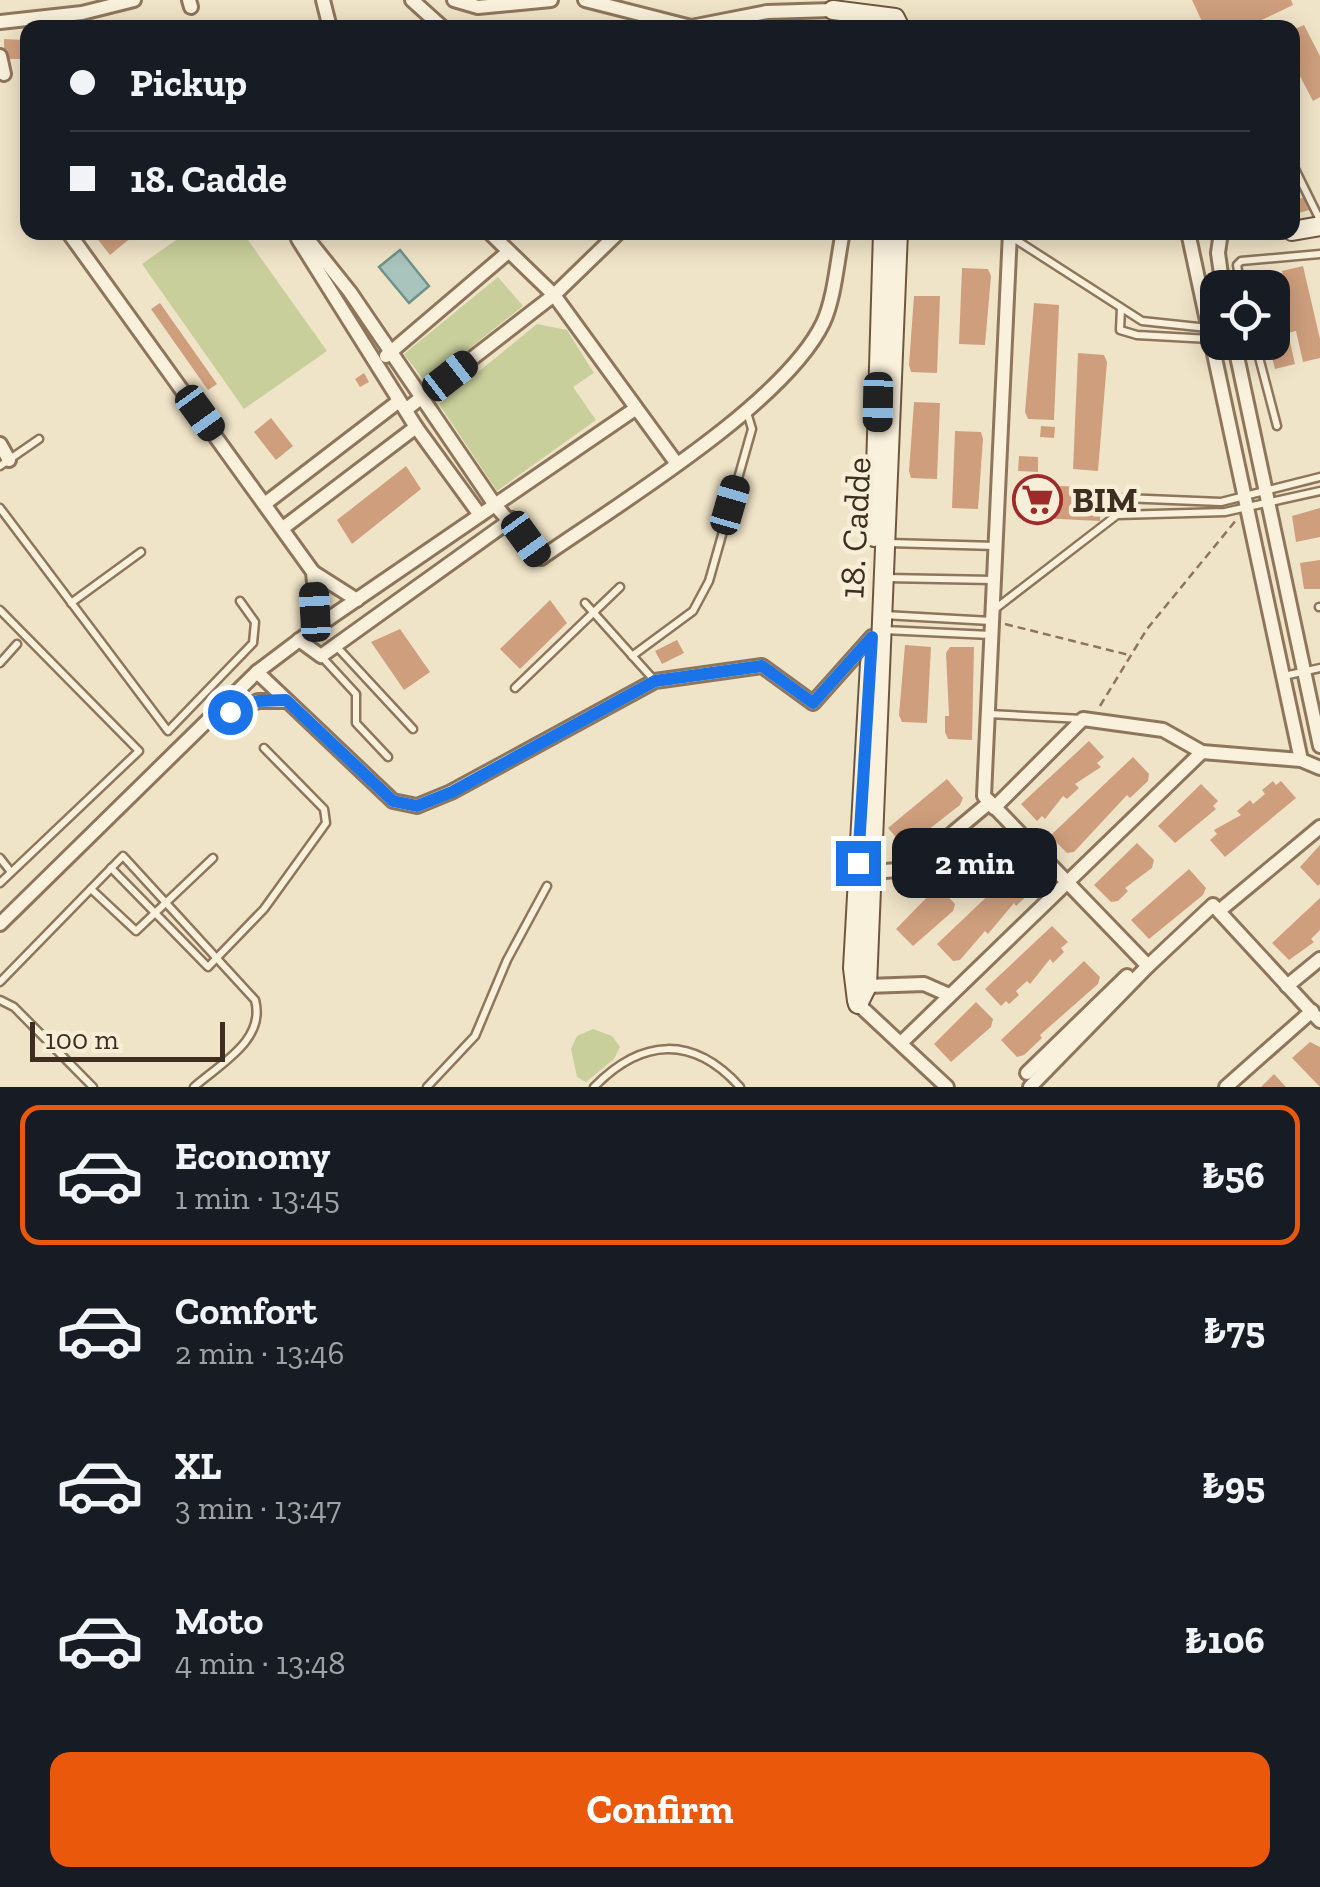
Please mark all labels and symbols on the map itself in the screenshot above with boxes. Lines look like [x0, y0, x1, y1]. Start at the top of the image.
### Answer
car [417, 346, 483, 406]
car [862, 372, 894, 432]
car [170, 380, 230, 446]
street label: 18. Cadde [830, 456, 880, 600]
car [707, 472, 753, 538]
supermarket icon: BIM [1011, 474, 1063, 526]
place label: BIM [1072, 479, 1138, 521]
car [496, 506, 556, 572]
car [298, 581, 332, 643]
route start [208, 690, 253, 735]
callout: 2 min [893, 828, 1058, 898]
route end [836, 841, 881, 886]
scale bar [30, 1017, 225, 1062]

